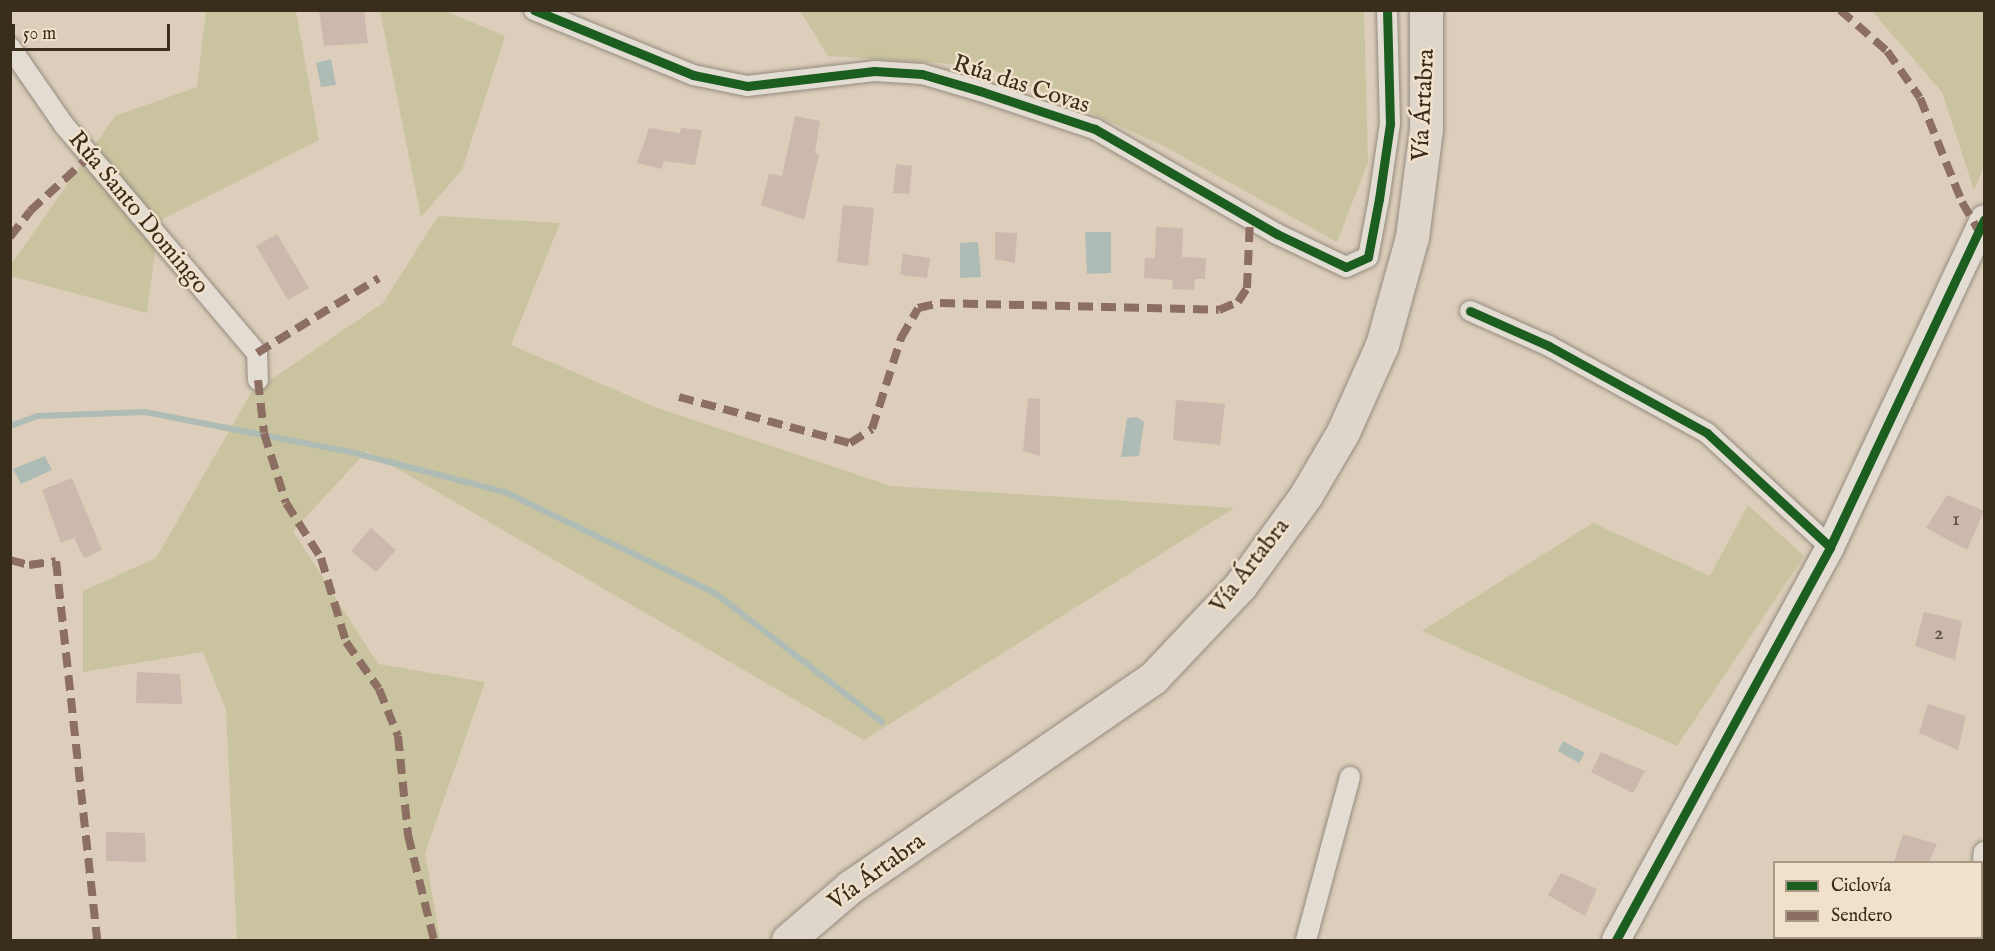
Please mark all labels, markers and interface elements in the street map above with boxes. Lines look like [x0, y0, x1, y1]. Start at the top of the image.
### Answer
scale bar [15, 12, 172, 50]
text: 50 m [23, 23, 56, 46]
street label: Vía Ártabra [1407, 48, 1441, 162]
street label: Rúa das Covas [949, 49, 1093, 121]
street label: Rúa Santo Domingo [61, 126, 215, 300]
house number: 1 [1952, 507, 1960, 533]
street label: Vía Ártabra [1204, 513, 1296, 619]
house number: 2 [1934, 621, 1944, 647]
street label: Vía Ártabra [823, 827, 931, 917]
legend [1773, 861, 1983, 939]
text: Ciclovía [1831, 875, 1891, 898]
text: Sendero [1831, 905, 1892, 928]

